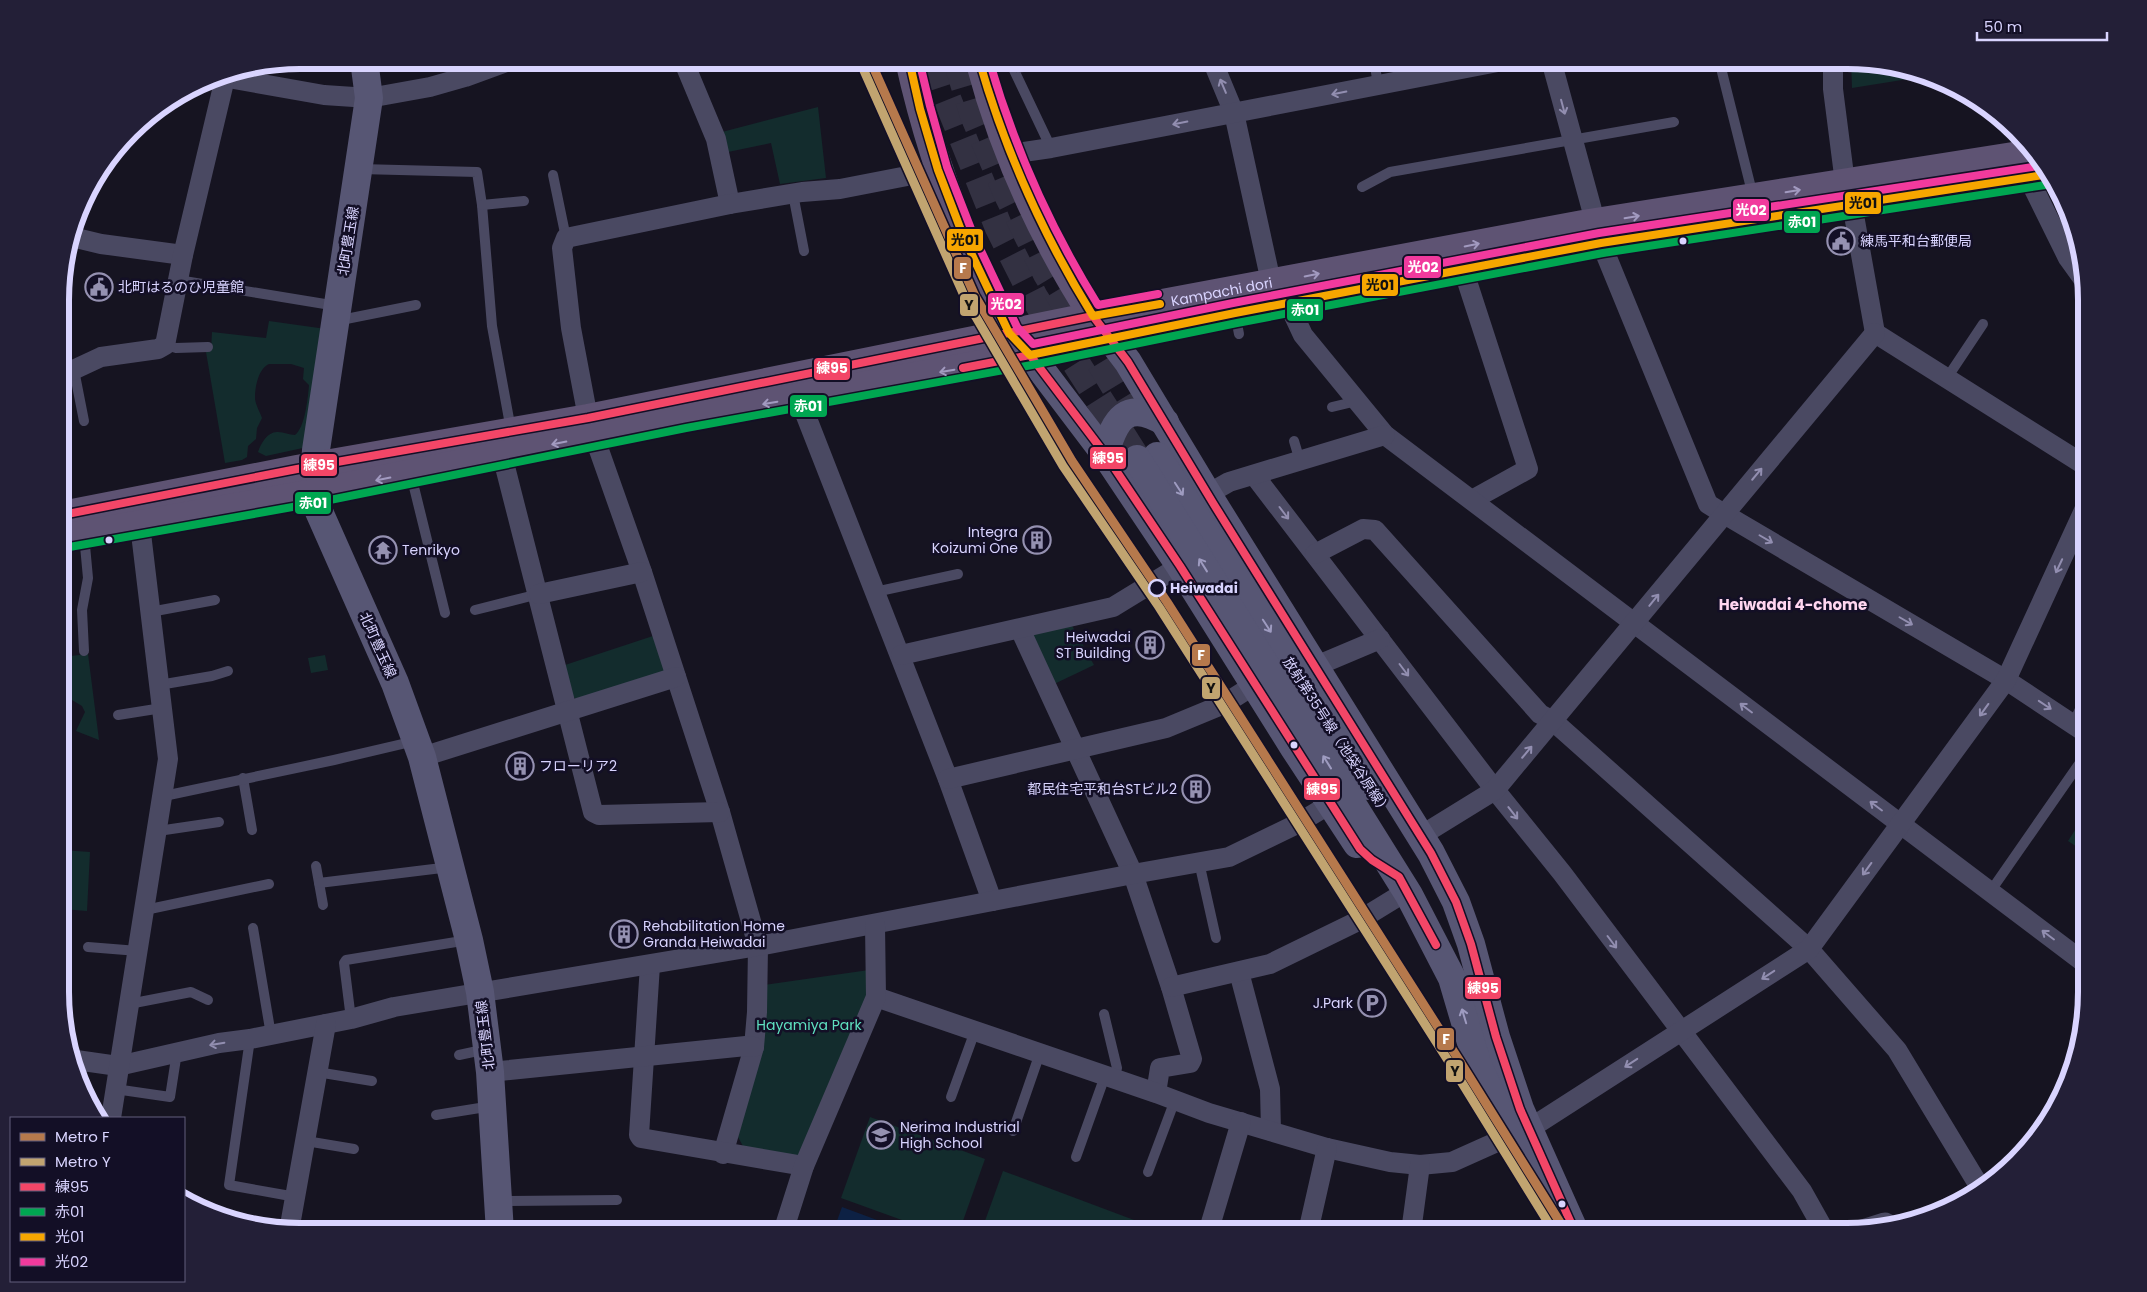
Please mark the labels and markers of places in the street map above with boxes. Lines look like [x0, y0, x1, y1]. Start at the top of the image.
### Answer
public building icon: 練馬平和台郵便局 [1826, 226, 1856, 256]
place label: 練馬平和台郵便局 [1860, 231, 1972, 251]
unlabelled marker [1678, 236, 1688, 246]
public building icon: 北町はるのひ児童館 [84, 272, 114, 302]
place label: 北町はるのひ児童館 [118, 277, 244, 297]
place label: Integra Koizumi One [932, 522, 1018, 558]
building icon: Integra Koizumi One [1022, 525, 1052, 555]
unlabelled marker [104, 535, 114, 545]
temple icon: Tenrikyo [368, 535, 398, 565]
place label: Tenrikyo [402, 540, 460, 560]
place label: Heiwadai [1170, 578, 1238, 598]
marker: Heiwadai [1148, 579, 1166, 597]
place label: Heiwadai ST Building [1056, 627, 1131, 663]
building icon: Heiwadai ST Building [1135, 630, 1165, 660]
unlabelled marker [1289, 740, 1299, 750]
building icon: フローリア2 [505, 751, 535, 781]
place label: フローリア2 [539, 756, 617, 776]
building icon: 都民住宅平和台STビル2 [1181, 774, 1211, 804]
place label: 都民住宅平和台STビル2 [1027, 779, 1177, 799]
place label: Rehabilitation Home Granda Heiwadai [643, 916, 785, 952]
building icon: Rehabilitation Home Granda Heiwadai [609, 919, 639, 949]
parking icon: J.Park [1357, 988, 1387, 1018]
place label: J.Park [1313, 993, 1354, 1013]
place label: Nerima Industrial High School [900, 1117, 1020, 1153]
school or university icon: Nerima Industrial High School [866, 1120, 896, 1150]
unlabelled marker [1557, 1199, 1567, 1209]

